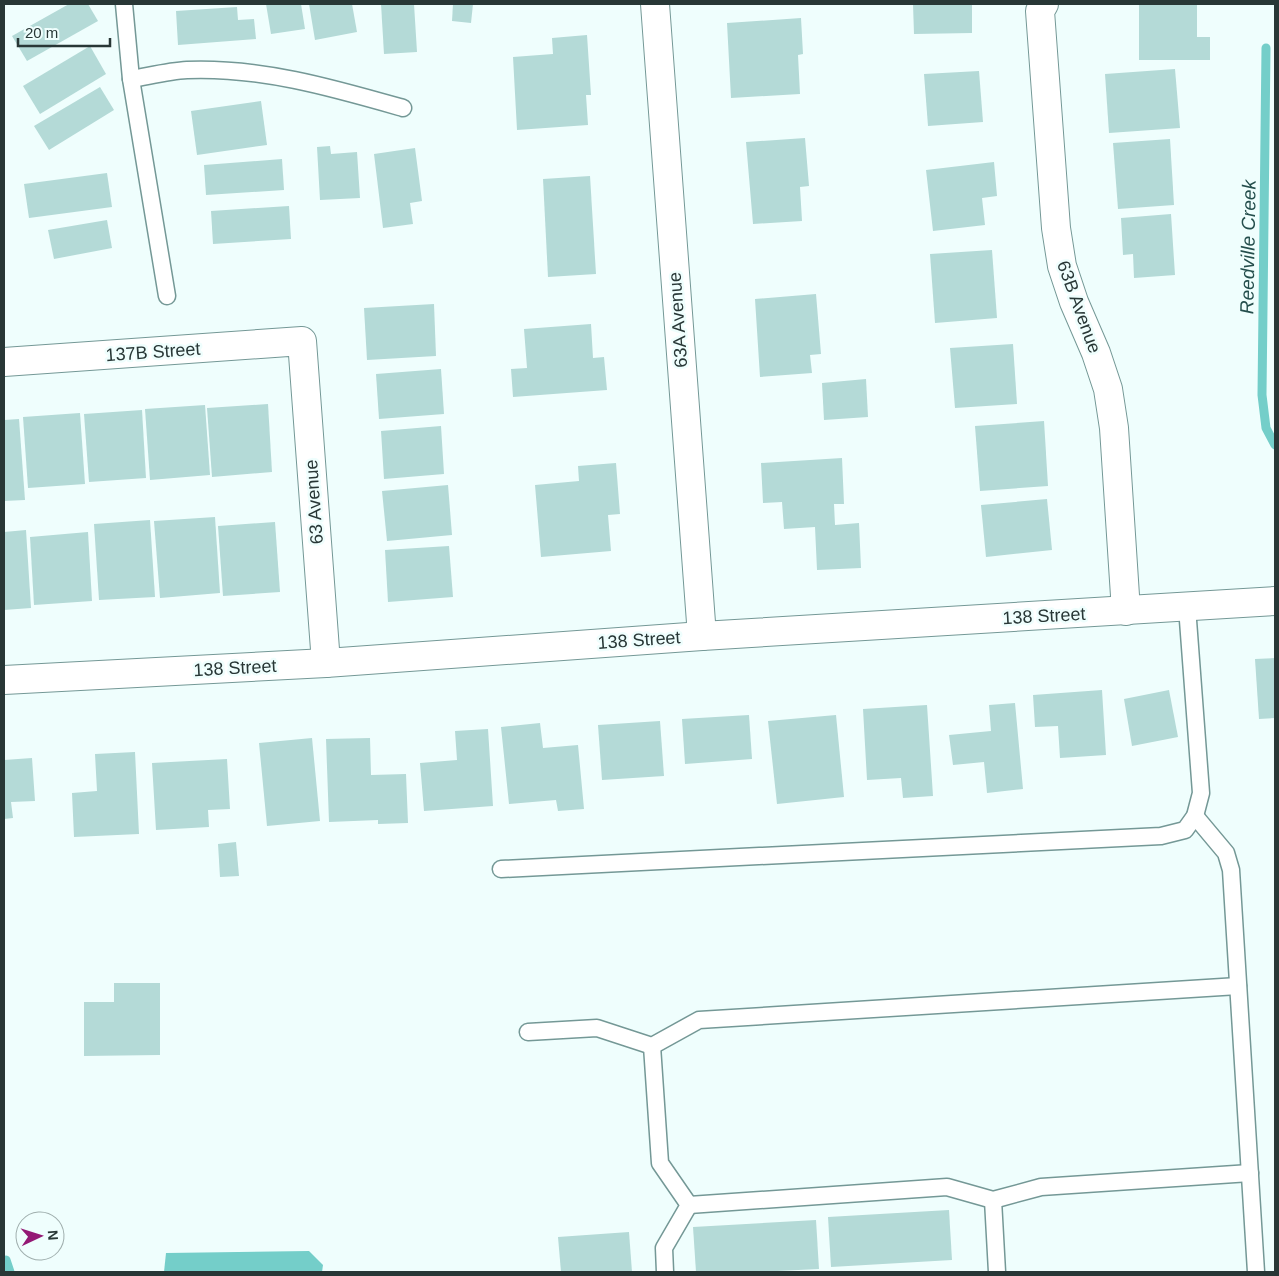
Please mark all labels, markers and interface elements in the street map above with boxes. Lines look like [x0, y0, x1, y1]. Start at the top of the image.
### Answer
scale bar [18, 15, 110, 47]
text: 20 m [25, 24, 58, 41]
water label: Reedville Creek [1236, 178, 1260, 314]
street label: 63B Avenue [1053, 258, 1105, 356]
street label: 63A Avenue [665, 272, 691, 368]
street label: 137B Street [105, 339, 201, 365]
street label: 63 Avenue [301, 459, 327, 545]
street label: 138 Street [1002, 604, 1086, 628]
street label: 138 Street [597, 627, 681, 653]
street label: 138 Street [193, 656, 277, 680]
north arrow [15, 1211, 65, 1261]
text: N [45, 1229, 61, 1241]

